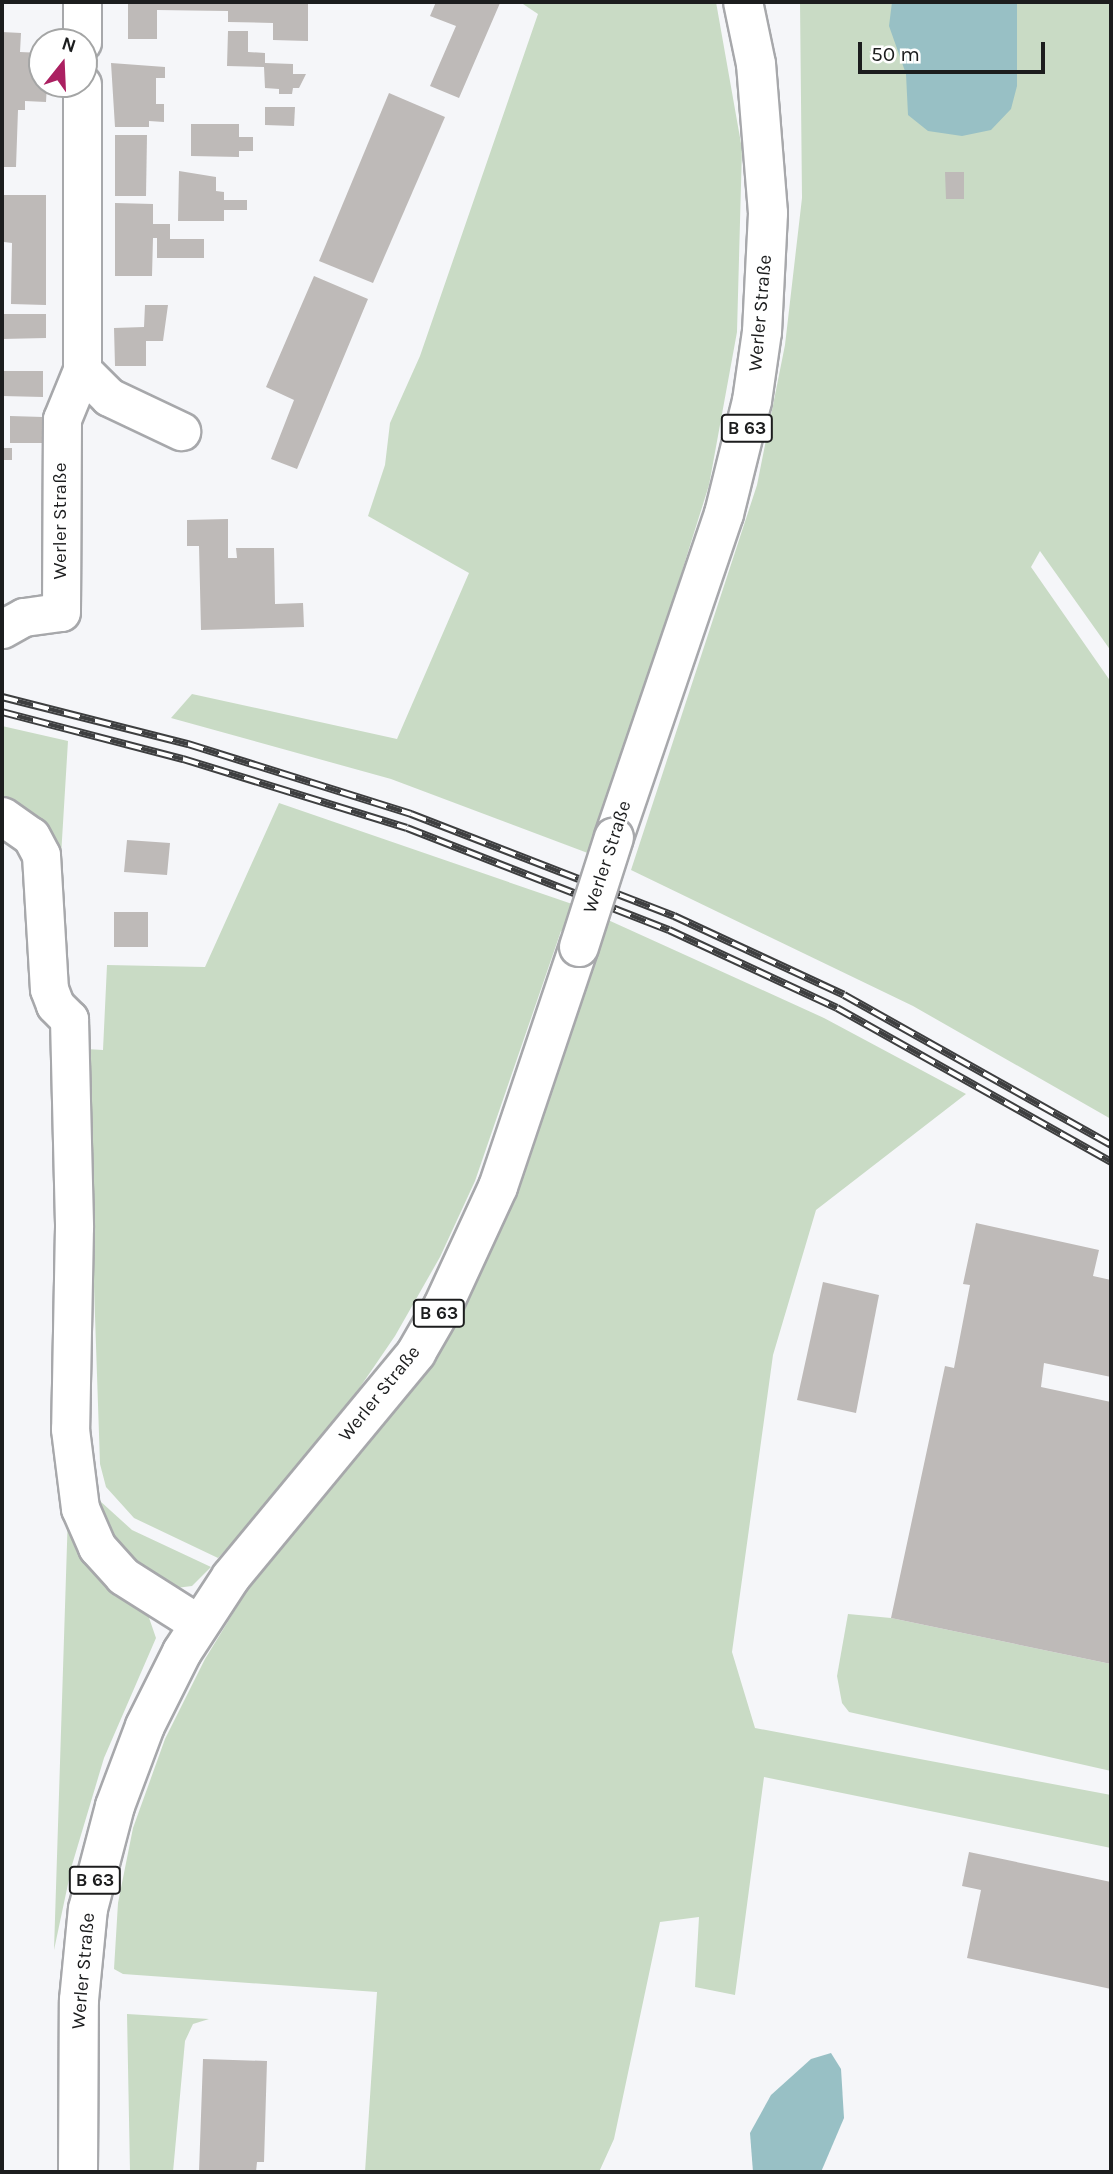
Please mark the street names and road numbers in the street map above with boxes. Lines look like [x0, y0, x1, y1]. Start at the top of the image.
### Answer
street label: Werler Straße [745, 254, 777, 372]
road number: B 63 [721, 414, 773, 442]
street label: Werler Straße [50, 463, 72, 579]
street label: Werler Straße [579, 798, 637, 916]
road number: B 63 [413, 1298, 465, 1328]
street label: Werler Straße [334, 1341, 426, 1447]
road number: B 63 [69, 1866, 121, 1894]
street label: Werler Straße [68, 1912, 100, 2030]

